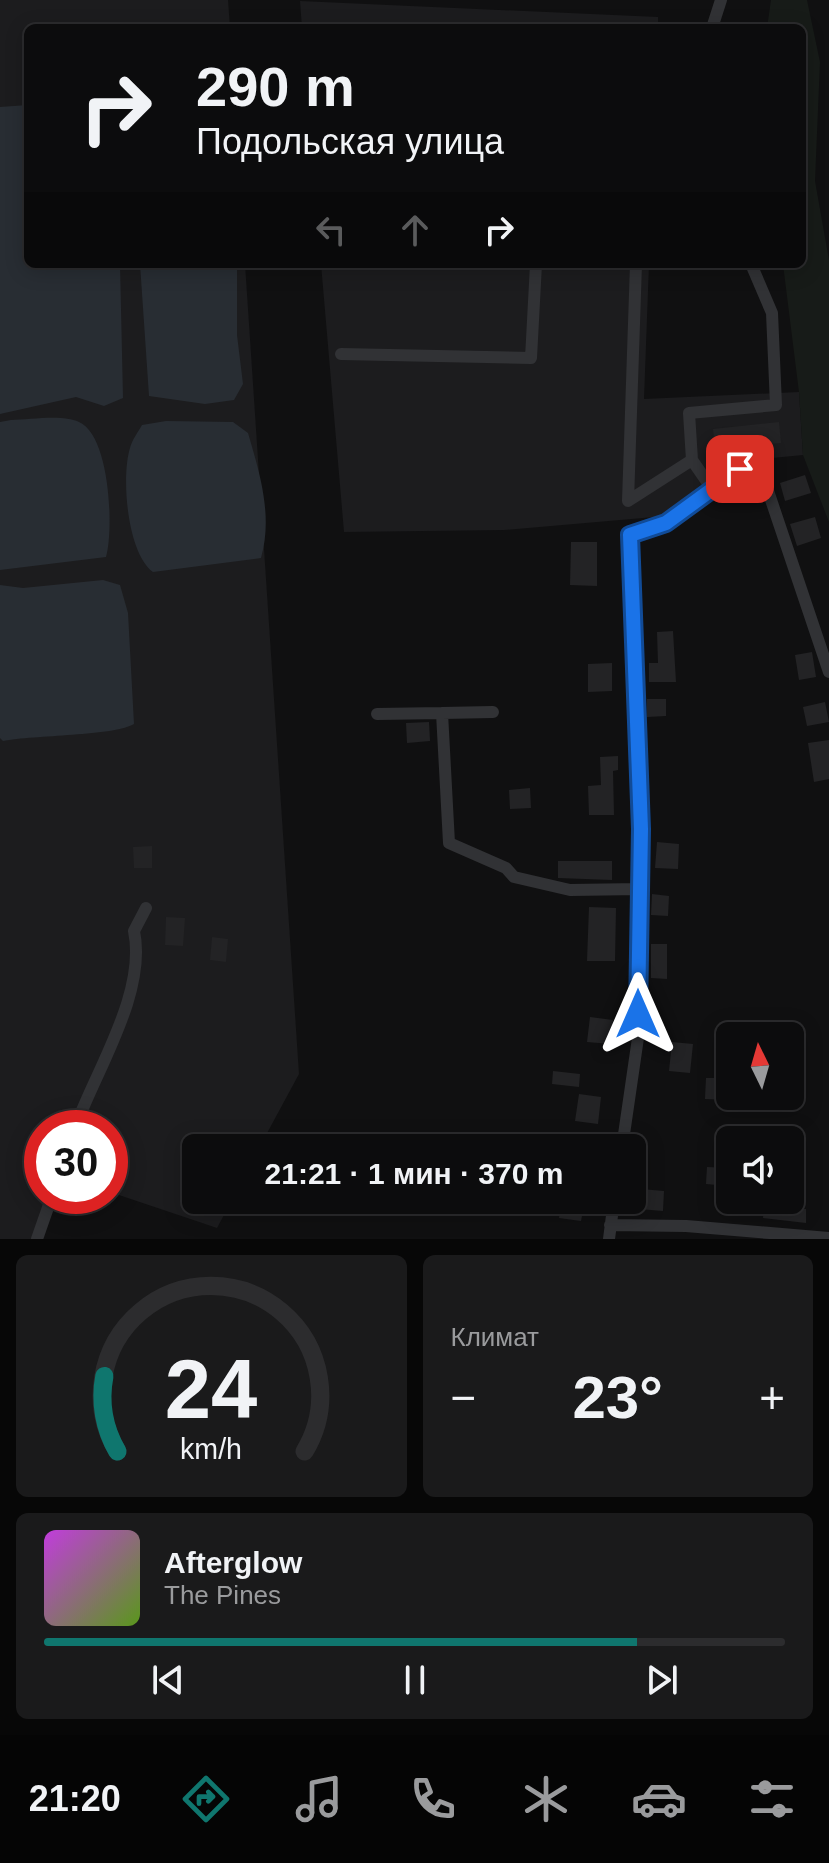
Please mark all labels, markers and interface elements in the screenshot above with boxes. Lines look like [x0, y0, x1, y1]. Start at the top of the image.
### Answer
text: 290 m [196, 55, 355, 118]
icon: right [64, 56, 168, 160]
text: Подольская улица [196, 121, 504, 162]
icon: left [309, 208, 353, 252]
icon: ahead [393, 208, 437, 252]
icon: right [477, 208, 521, 252]
pin [706, 435, 774, 503]
icon: arrive [718, 447, 762, 491]
position arrow [596, 972, 680, 1056]
north arrow [716, 1022, 804, 1110]
map controls [716, 1022, 804, 1214]
speed limit sign: 30 [24, 1110, 128, 1214]
button: sound [716, 1126, 804, 1214]
text: 21:21 · 1 мин · 370 m [265, 1157, 563, 1190]
text: Климат [451, 1322, 539, 1352]
text: 24 [165, 1343, 258, 1436]
text: 23° [572, 1364, 663, 1431]
text: − [451, 1373, 476, 1422]
text: + [759, 1373, 785, 1422]
text: km/h [180, 1433, 242, 1465]
text: Afterglow [164, 1546, 302, 1579]
text: The Pines [164, 1580, 281, 1610]
icon: previous [146, 1658, 190, 1702]
icon: pause [393, 1658, 437, 1702]
icon: next [640, 1658, 684, 1702]
icon: directions [178, 1771, 234, 1827]
icon: music [291, 1771, 347, 1827]
icon: phone [405, 1771, 461, 1827]
icon: climate [518, 1771, 574, 1827]
icon: car [631, 1771, 687, 1827]
icon: filters [744, 1771, 800, 1827]
text: 21:20 [29, 1778, 121, 1819]

